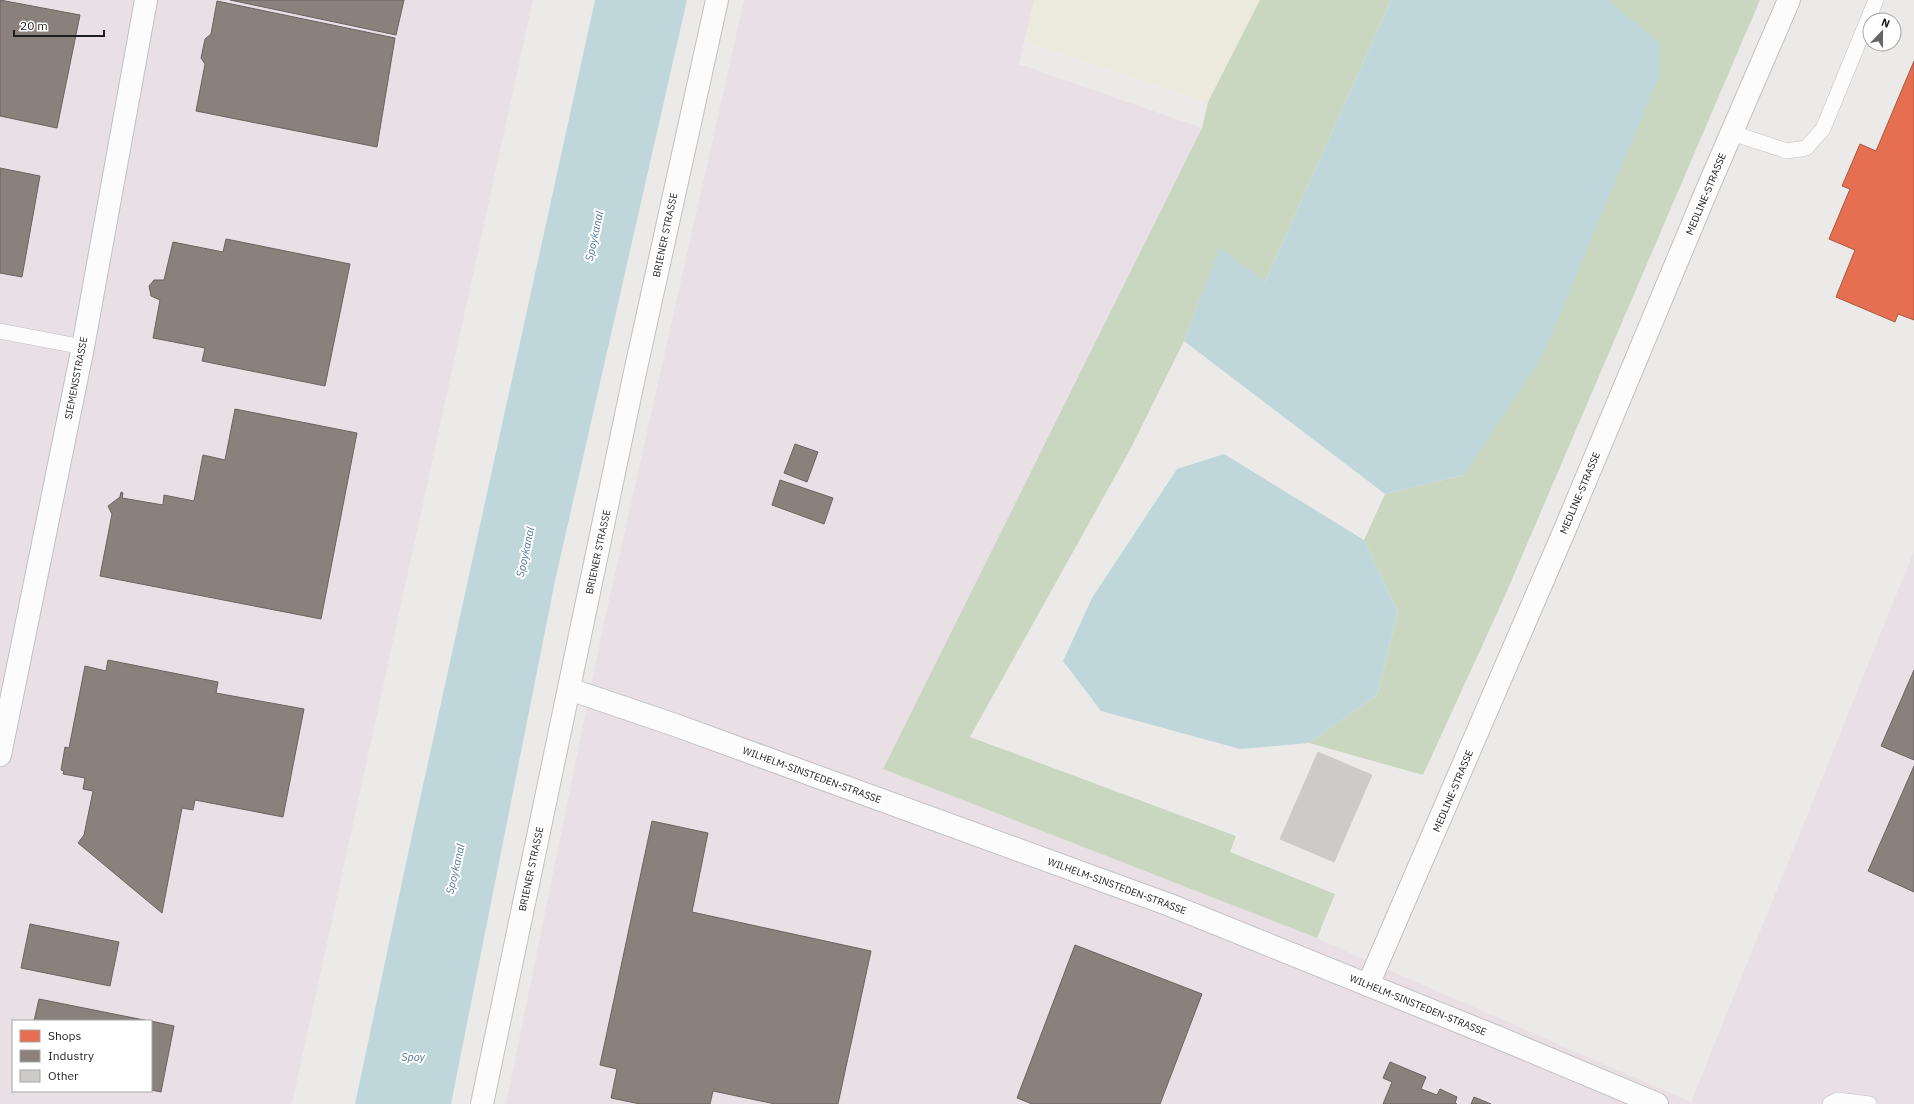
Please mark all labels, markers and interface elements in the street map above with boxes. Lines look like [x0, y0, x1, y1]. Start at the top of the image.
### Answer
scale bar [14, 12, 104, 38]
north arrow [1862, 12, 1902, 52]
text: N [1879, 15, 1892, 31]
text: 20 m [20, 18, 48, 33]
street label: MEDLINE-STRASSE [1683, 151, 1729, 237]
street label: BRIENER STRASSE [650, 191, 680, 278]
water label: Spoykanal [582, 209, 606, 262]
street label: SIEMENSSTRASSE [62, 335, 90, 420]
street label: MEDLINE-STRASSE [1557, 450, 1603, 536]
street label: BRIENER STRASSE [583, 508, 613, 595]
water label: Spoykanal [513, 525, 537, 578]
street label: WILHELM-SINSTEDEN-STRASSE [741, 744, 883, 806]
street label: MEDLINE-STRASSE [1430, 748, 1476, 834]
street label: BRIENER STRASSE [516, 825, 546, 912]
water label: Spoykanal [442, 842, 468, 896]
street label: WILHELM-SINSTEDEN-STRASSE [1046, 855, 1188, 917]
street label: WILHELM-SINSTEDEN-STRASSE [1348, 971, 1489, 1039]
legend [12, 1020, 152, 1092]
text: Shops [48, 1028, 81, 1043]
text: Industry [48, 1048, 94, 1063]
water label: Spoy [401, 1050, 426, 1064]
text: Other [48, 1068, 79, 1083]

